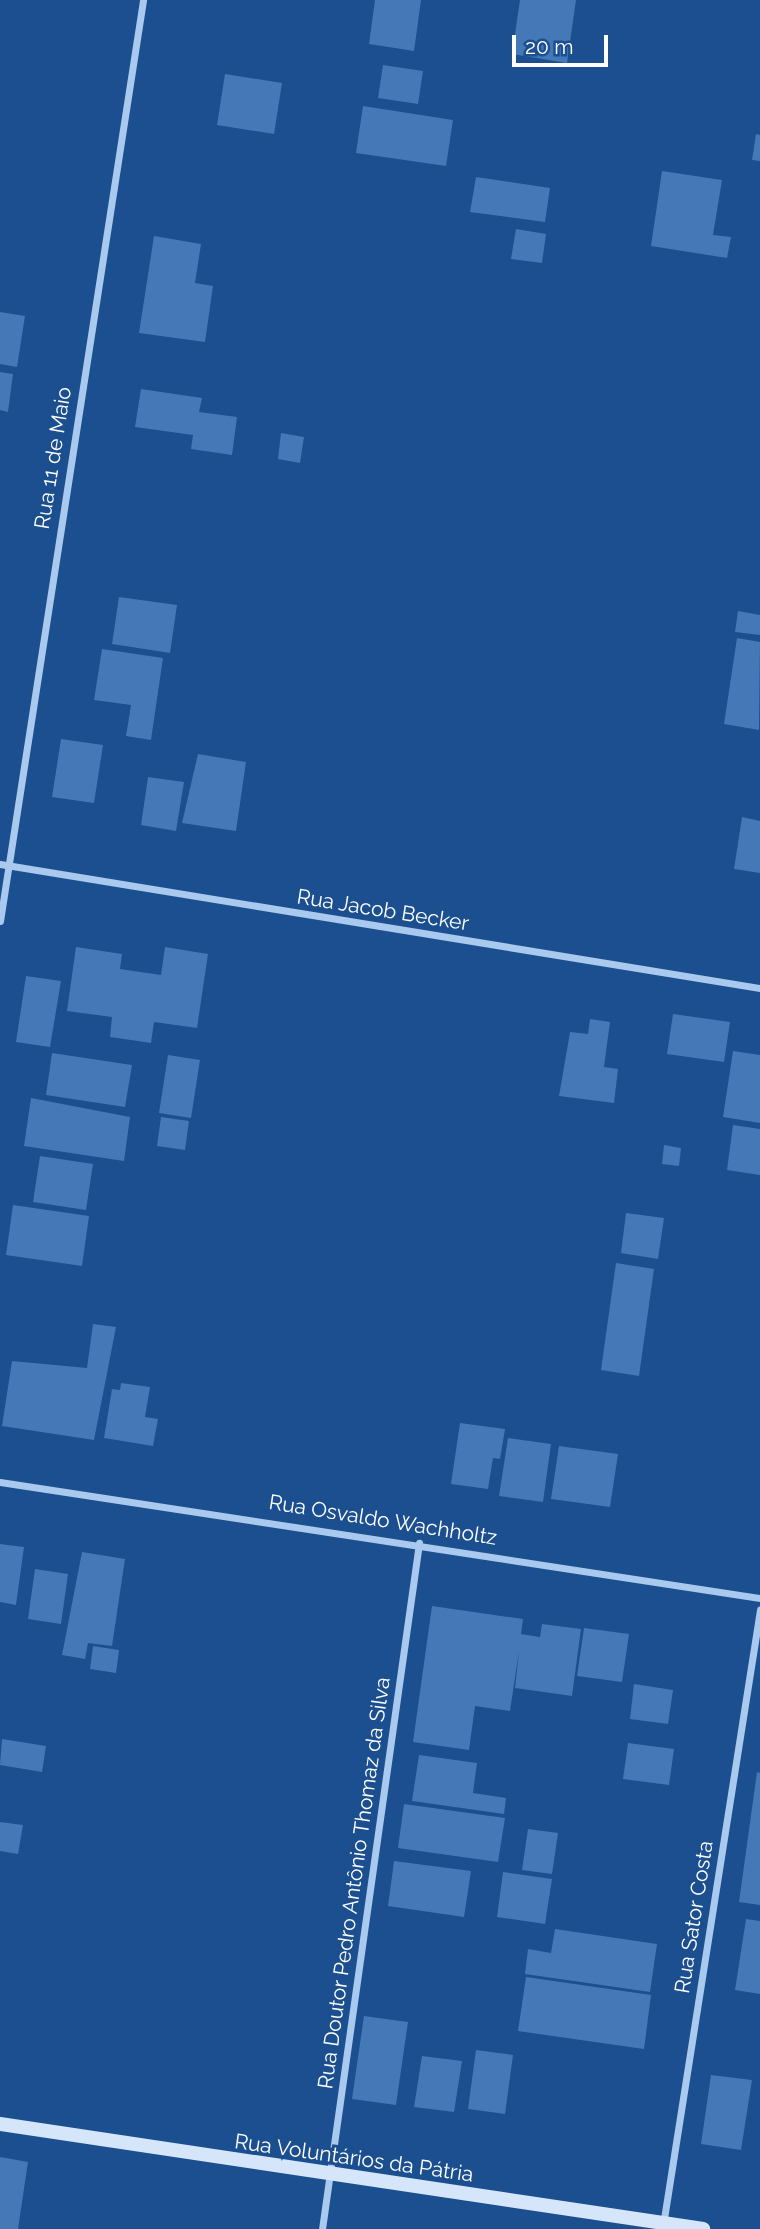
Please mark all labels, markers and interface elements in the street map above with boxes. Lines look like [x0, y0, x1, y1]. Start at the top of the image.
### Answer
scale bar [515, 21, 611, 65]
text: 20 m [525, 34, 573, 59]
street label: Rua 11 de Maio [29, 385, 77, 531]
street label: Rua Jacob Becker [295, 884, 471, 936]
street label: Rua Osvaldo Wachholtz [267, 1489, 499, 1551]
street label: Rua Doutor Pedro Antônio Thomaz da Silva [312, 1675, 396, 2091]
street label: Rua Sator Costa [669, 1839, 719, 1995]
street label: Rua Voluntários da Pátria [233, 2129, 475, 2187]

